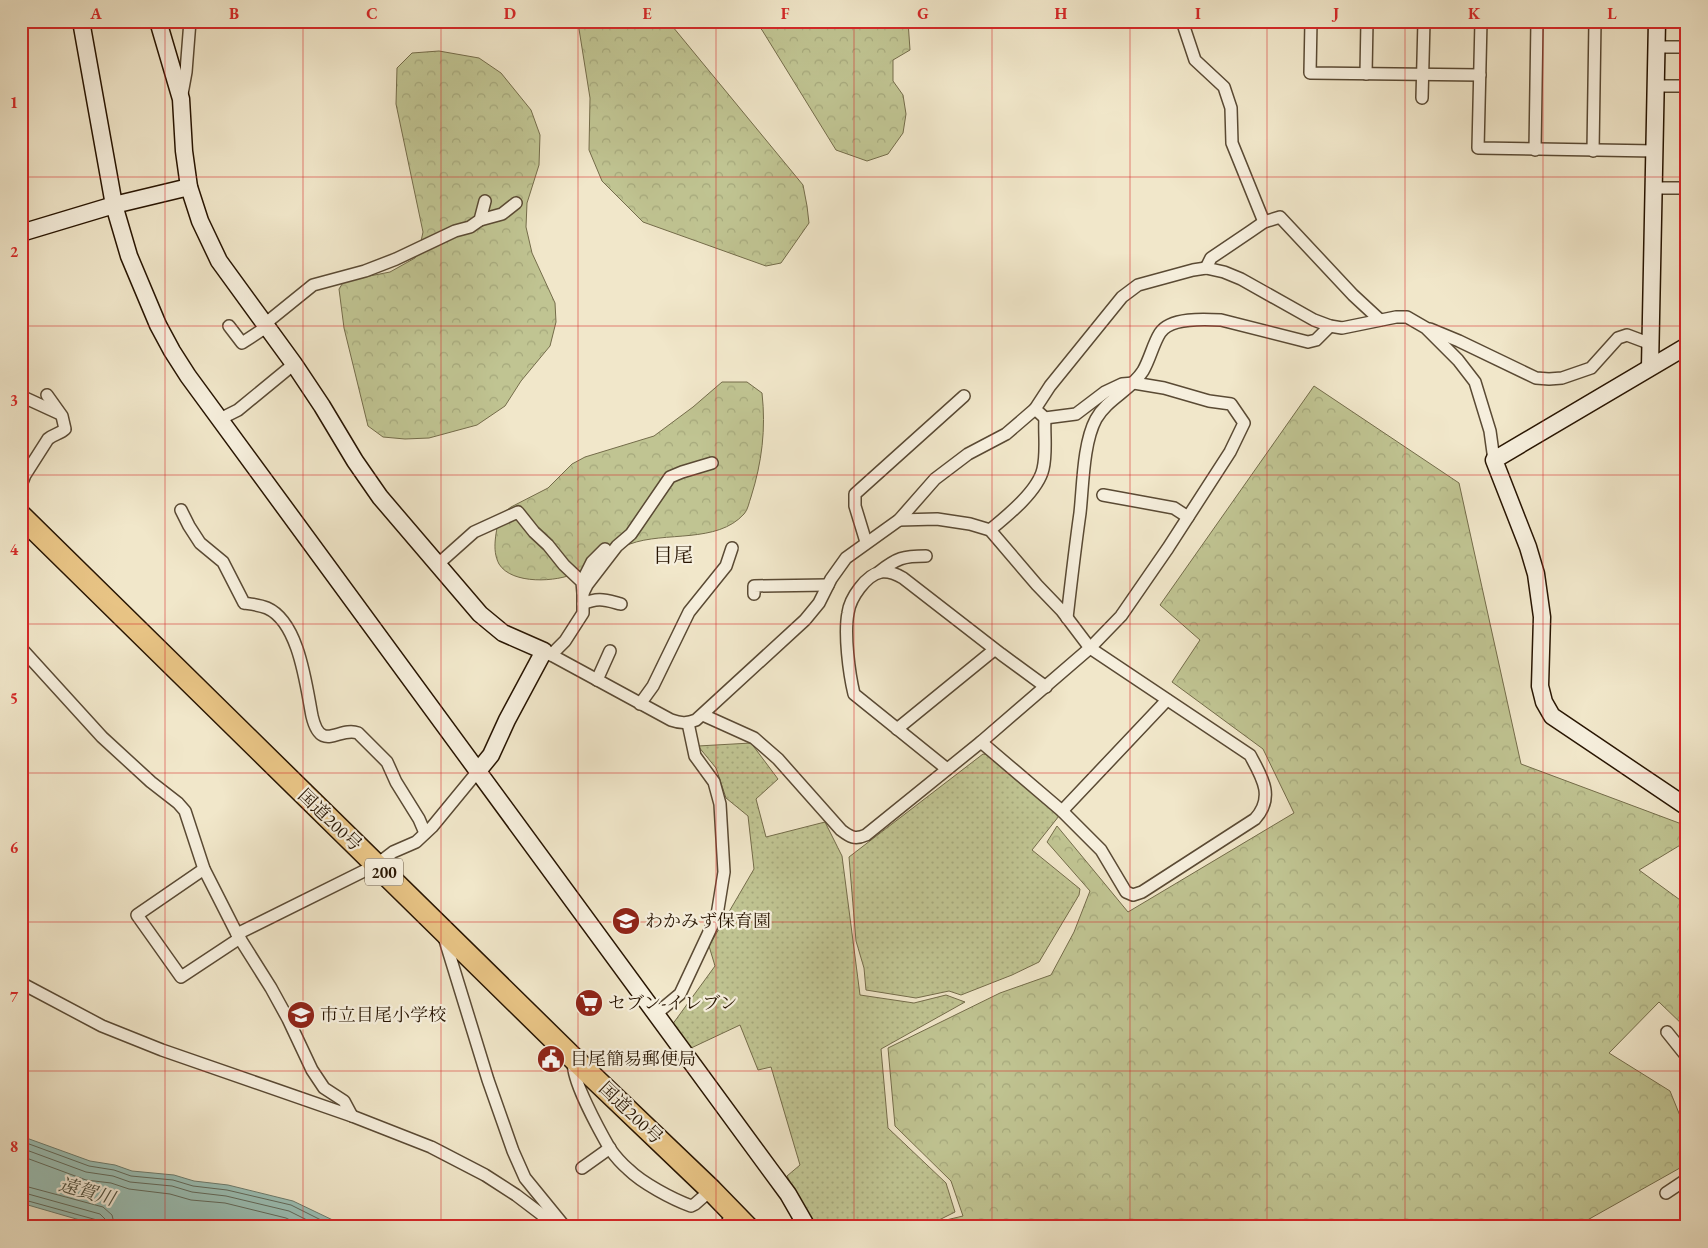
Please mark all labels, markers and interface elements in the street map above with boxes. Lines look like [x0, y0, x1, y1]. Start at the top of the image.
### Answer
text: A [89, 3, 102, 24]
text: B [229, 3, 239, 24]
text: C [366, 3, 378, 24]
text: D [504, 3, 516, 24]
text: E [642, 3, 652, 24]
text: F [781, 3, 790, 24]
text: G [917, 3, 929, 24]
text: H [1055, 3, 1068, 24]
text: I [1195, 3, 1201, 24]
text: J [1331, 3, 1339, 24]
text: K [1468, 3, 1481, 24]
text: L [1607, 3, 1617, 24]
text: 1 [10, 92, 18, 113]
text: 2 [10, 241, 19, 262]
text: 3 [10, 390, 18, 411]
text: 4 [10, 539, 19, 560]
district label: 目尾 [653, 542, 693, 568]
text: 5 [10, 688, 18, 709]
street label: 国道200号 [294, 784, 367, 856]
text: 6 [10, 837, 19, 858]
road number: 200 [365, 859, 403, 886]
school or university icon: わかみず保育園 [611, 906, 641, 936]
place label: わかみず保育園 [645, 909, 771, 932]
text: 7 [10, 986, 19, 1007]
supermarket icon: セブン-イレブン [574, 988, 604, 1018]
place label: セブン-イレブン [608, 991, 738, 1014]
school or university icon: 市立目尾小学校 [286, 1000, 316, 1030]
place label: 市立目尾小学校 [320, 1003, 446, 1026]
public building icon: 目尾簡易郵便局 [536, 1044, 566, 1074]
place label: 目尾簡易郵便局 [570, 1047, 696, 1070]
street label: 国道200号 [595, 1077, 668, 1149]
text: 8 [10, 1136, 18, 1157]
water label: 遠賀川 [56, 1172, 120, 1212]

